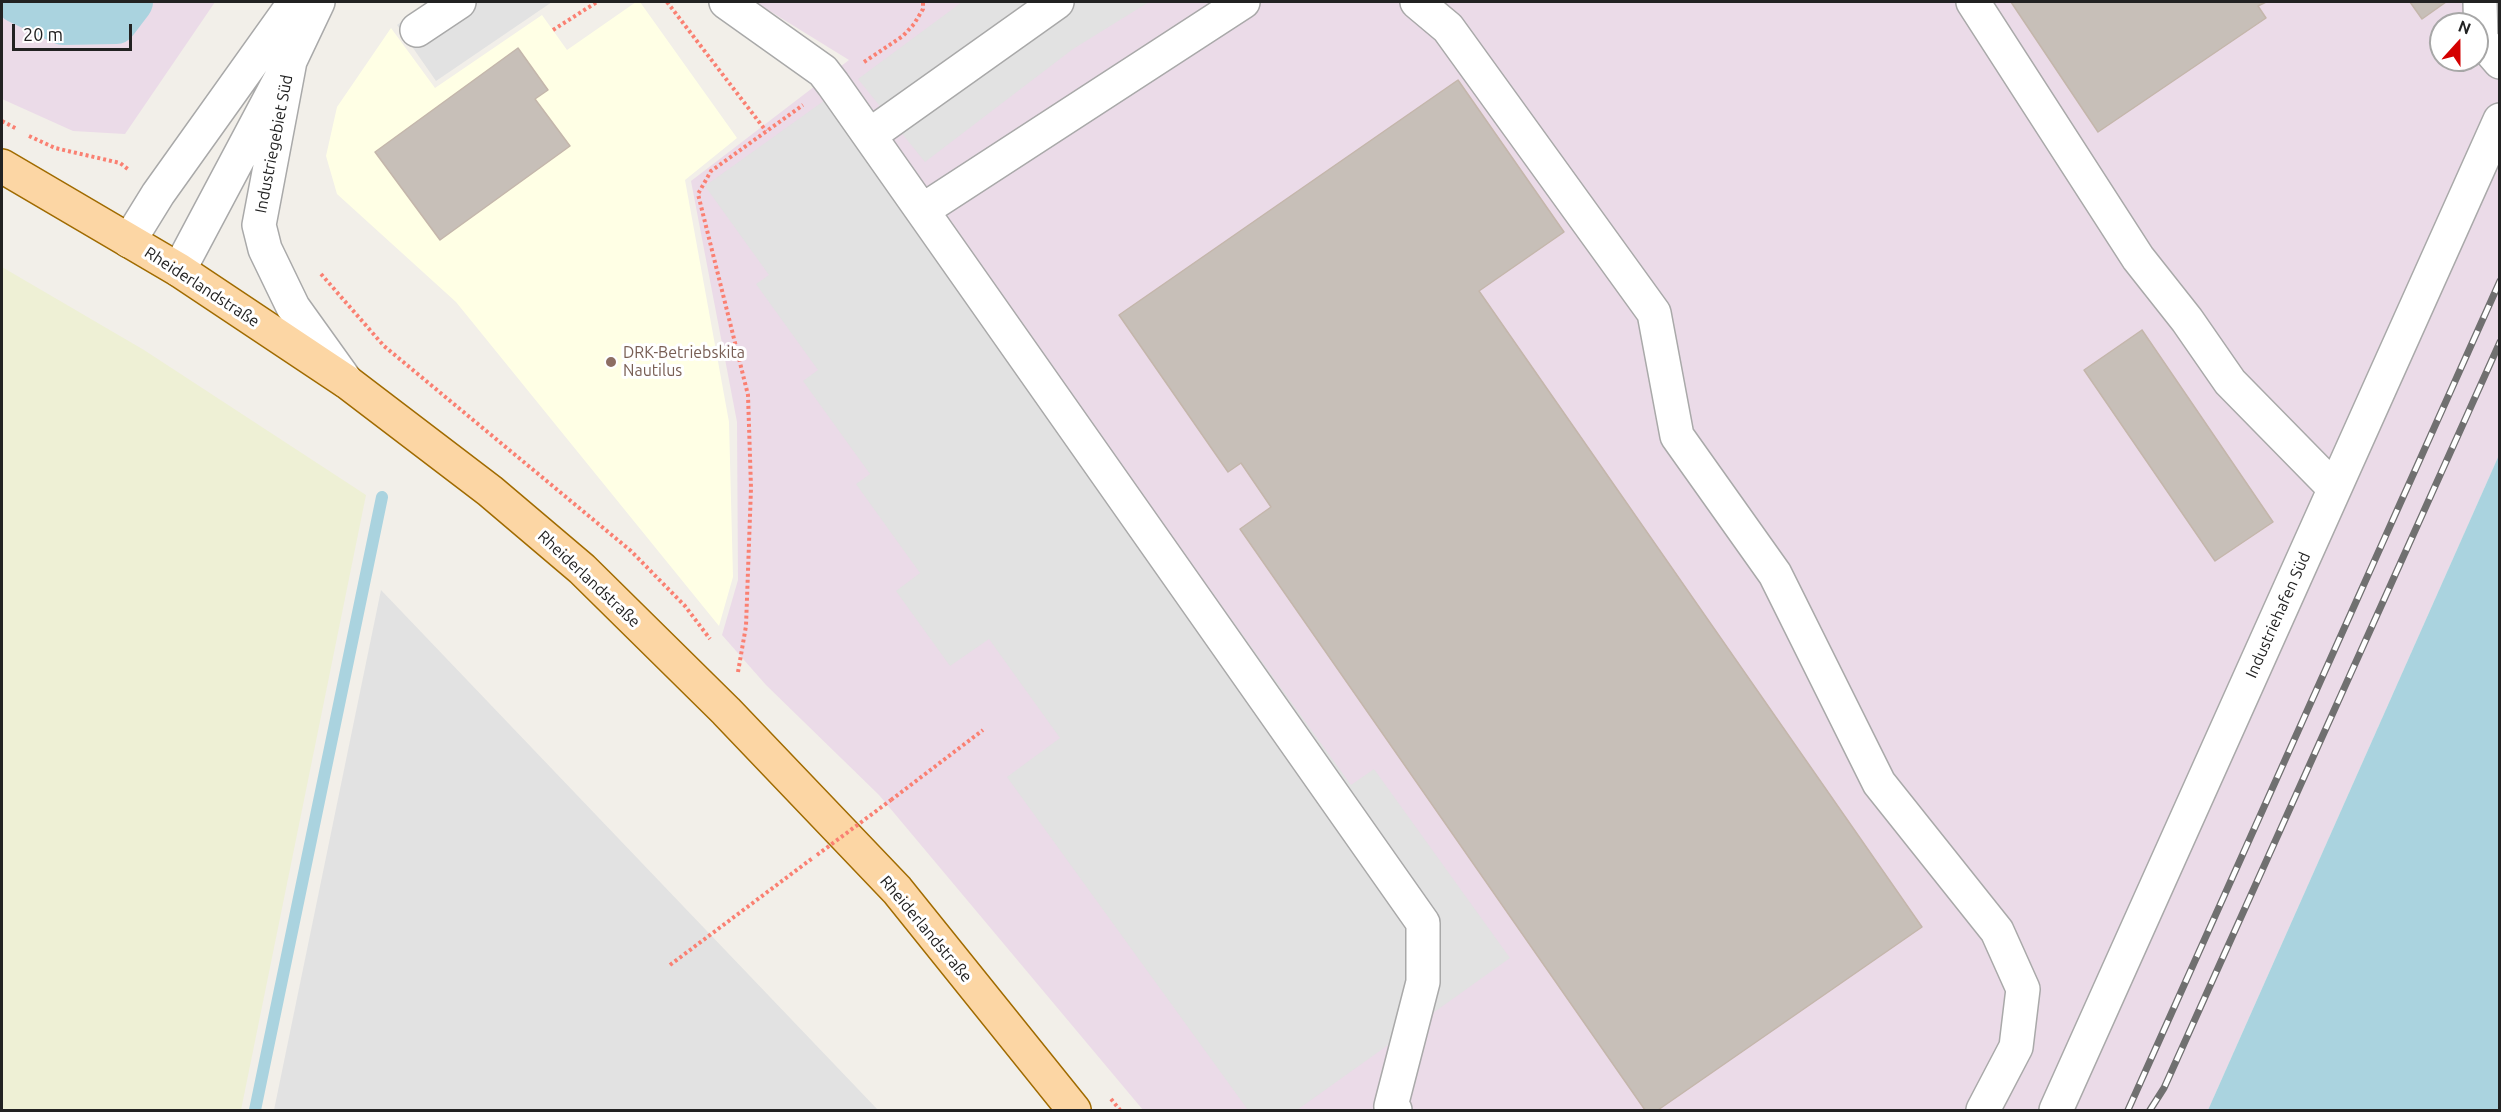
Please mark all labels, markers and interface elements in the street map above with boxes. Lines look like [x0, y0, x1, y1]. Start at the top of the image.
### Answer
scale bar [15, 12, 135, 50]
north arrow [2429, 12, 2489, 72]
text: N [2456, 17, 2474, 38]
text: 20 m [23, 24, 63, 44]
street label: Industriegebiet Süd [251, 73, 297, 215]
street label: Rheiderlandstraße [141, 243, 263, 331]
place label: DRK-Betriebskita Nautilus [623, 343, 745, 381]
marker: DRK-Betriebskita Nautilus [604, 355, 618, 369]
street label: Rheiderlandstraße [534, 527, 644, 631]
street label: Industriehafen Süd [2242, 549, 2314, 681]
street label: Rheiderlandstraße [876, 872, 976, 986]

